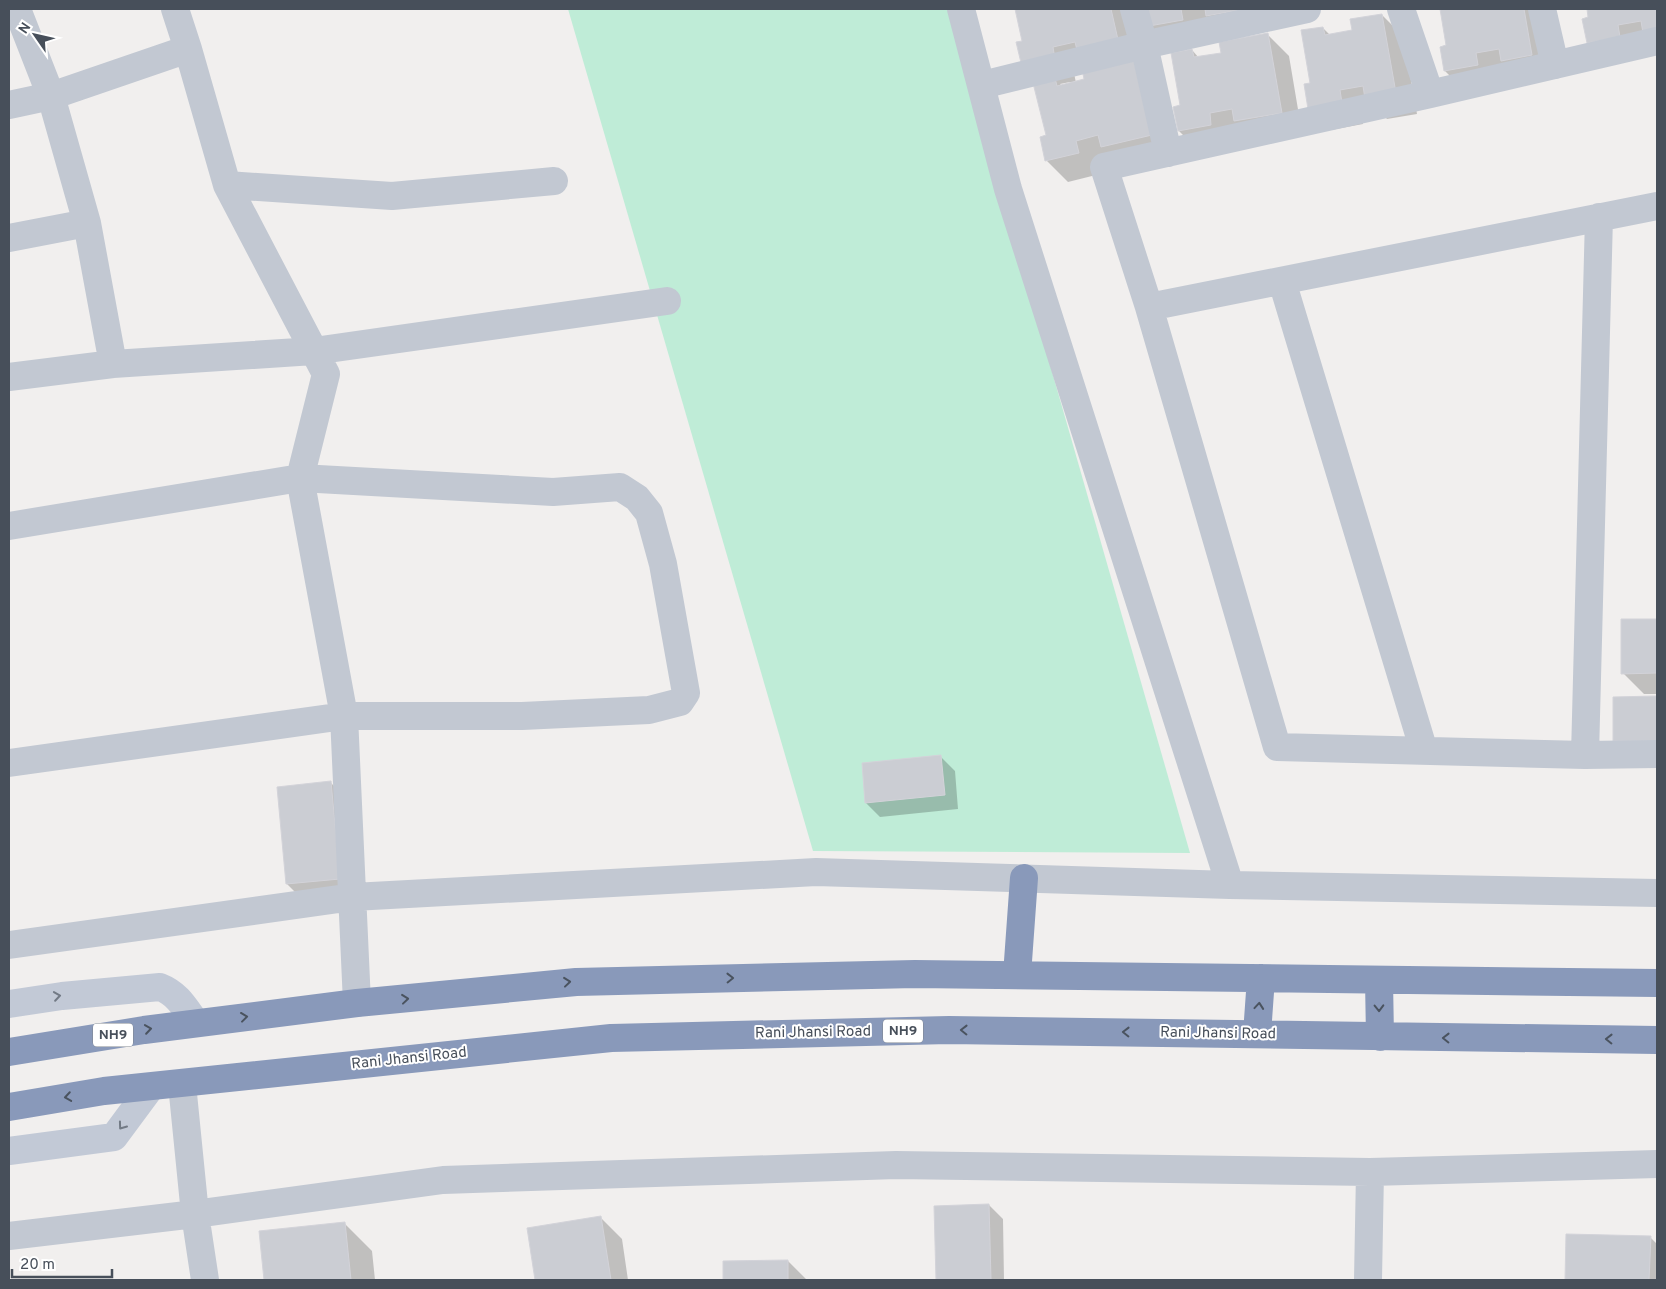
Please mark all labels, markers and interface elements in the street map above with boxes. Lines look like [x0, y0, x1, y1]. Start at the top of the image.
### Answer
north arrow [10, 10, 60, 60]
text: N [16, 20, 35, 37]
one-way arrow [726, 973, 734, 983]
one-way arrow [563, 977, 571, 988]
one-way arrow [53, 992, 61, 1002]
one-way arrow [402, 993, 410, 1004]
one-way arrow [1253, 1002, 1264, 1010]
one-way arrow [1374, 1005, 1384, 1013]
one-way arrow [240, 1012, 248, 1023]
road number: NH9 [883, 1019, 923, 1042]
street label: Rani Jhansi Road [755, 1022, 871, 1044]
street label: Rani Jhansi Road [1160, 1023, 1276, 1045]
road number: NH9 [93, 1024, 133, 1046]
one-way arrow [145, 1024, 153, 1035]
one-way arrow [959, 1025, 967, 1035]
one-way arrow [1122, 1027, 1130, 1037]
one-way arrow [1442, 1033, 1450, 1043]
one-way arrow [1604, 1034, 1612, 1045]
street label: Rani Jhansi Road [350, 1043, 468, 1075]
one-way arrow [63, 1092, 72, 1102]
one-way arrow [119, 1120, 128, 1130]
scale bar [12, 1246, 112, 1278]
text: 20 m [20, 1256, 55, 1275]

